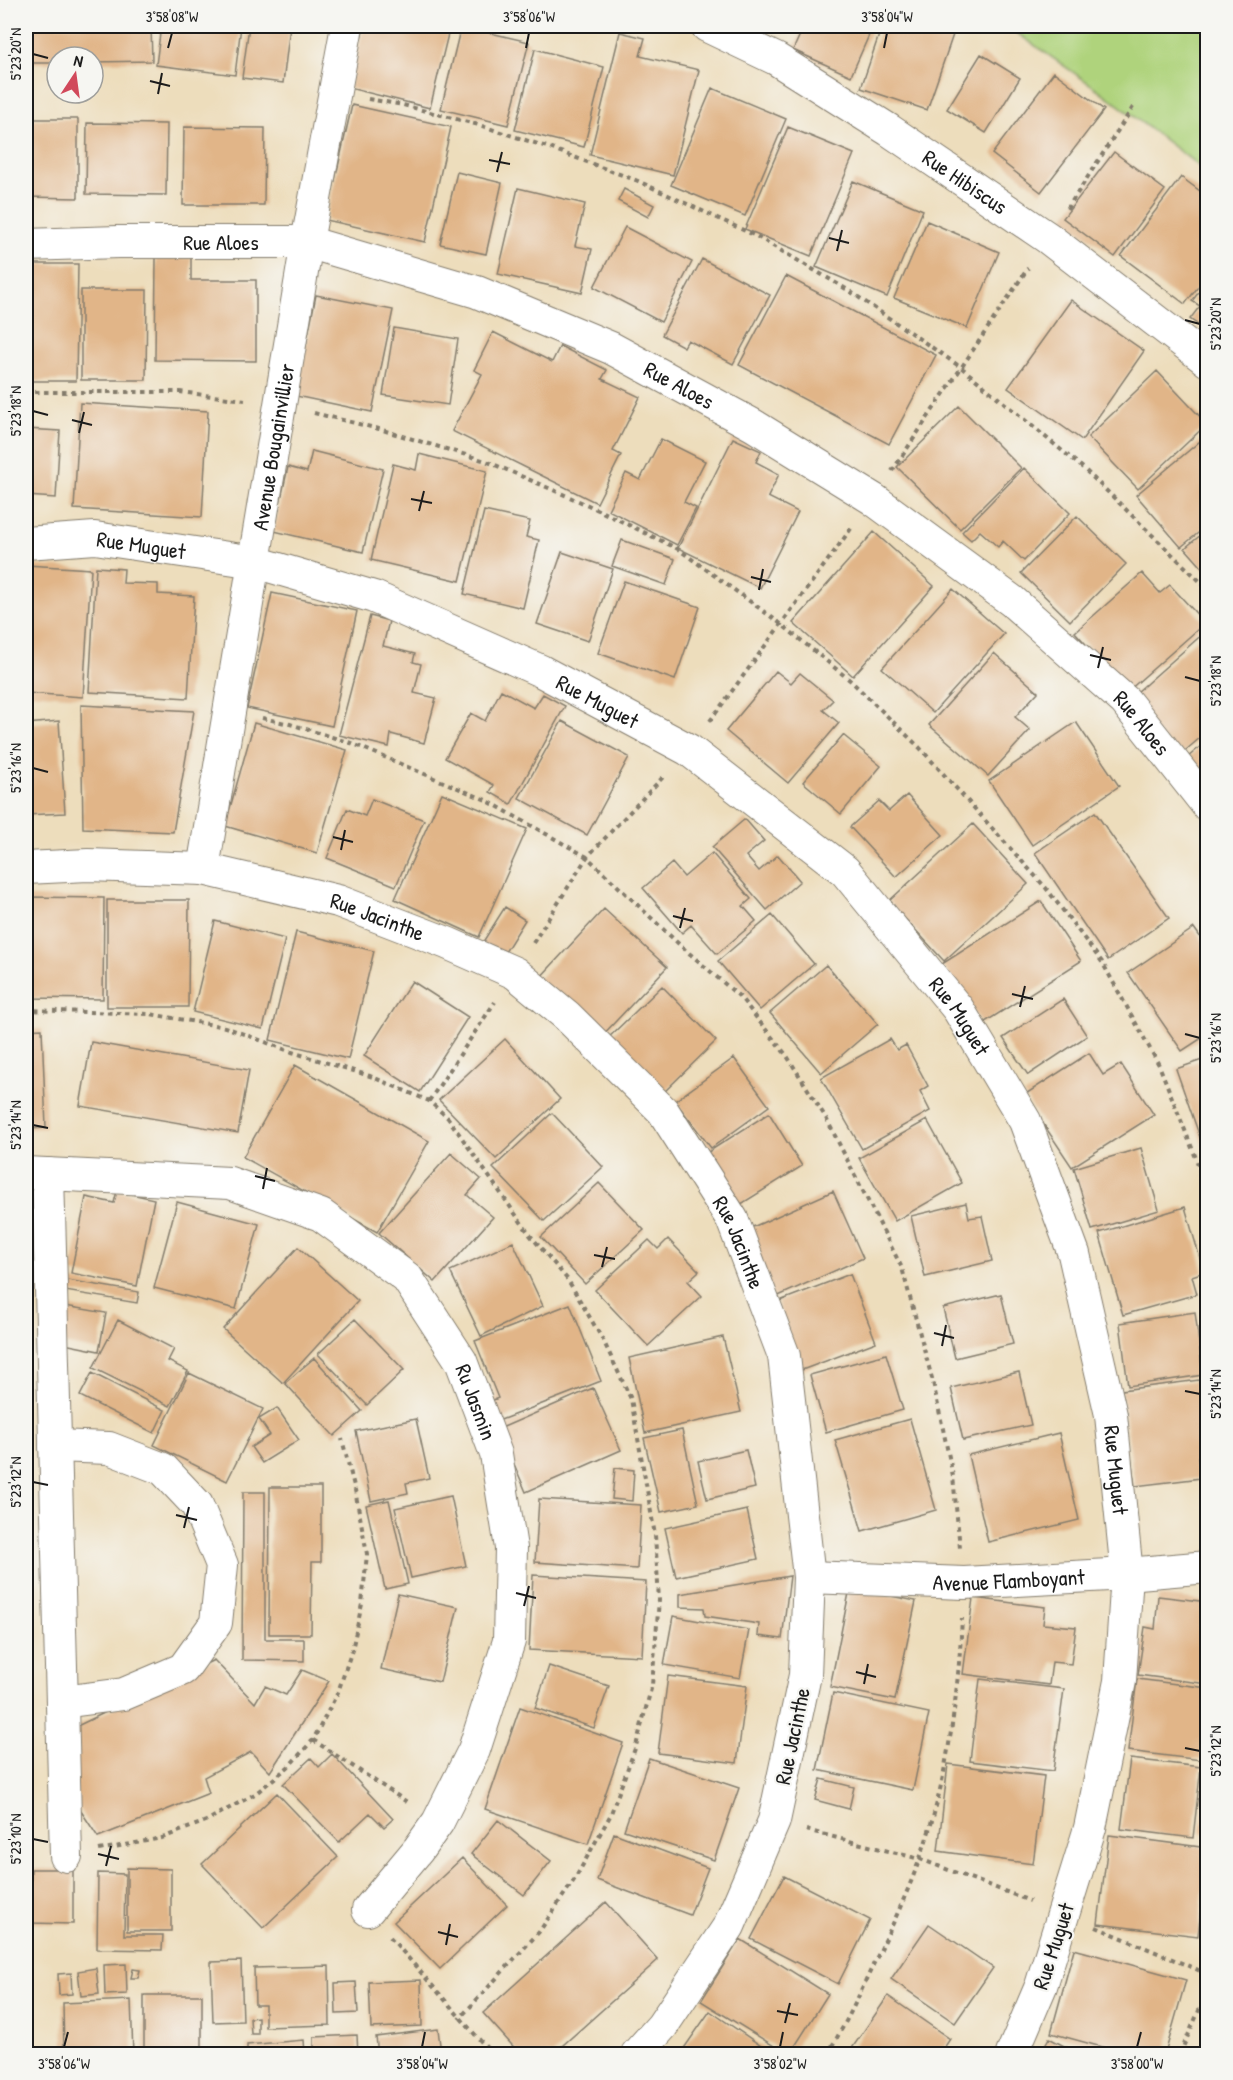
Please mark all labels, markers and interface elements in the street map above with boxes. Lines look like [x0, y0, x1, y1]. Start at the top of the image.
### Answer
text: 3°58'08"W [146, 6, 199, 27]
text: 3°58'06"W [503, 6, 556, 27]
text: 3°58'04"W [861, 6, 914, 27]
text: 5°23'20"N [5, 28, 26, 80]
north arrow [45, 45, 105, 105]
text: N [72, 49, 85, 72]
street label: Rue Hibiscus [917, 142, 1013, 221]
street label: Rue Aloes [183, 227, 259, 257]
text: 5°23'20"N [1205, 298, 1226, 350]
street label: Rue Aloes [639, 354, 719, 416]
street label: Avenue Bougainvillier [244, 361, 302, 532]
text: 5°23'18"N [5, 386, 26, 436]
street label: Rue Muguet [95, 523, 188, 566]
text: 5°23'18"N [1205, 656, 1226, 706]
street label: Rue Muguet [551, 667, 645, 736]
street label: Rue Aloes [1108, 683, 1177, 762]
text: 5°23'16"N [5, 743, 26, 793]
street label: Rue Jacinthe [328, 885, 429, 948]
street label: Rue Muguet [922, 970, 998, 1061]
text: 5°23'16"N [1205, 1013, 1226, 1063]
text: 5°23'14"N [5, 1100, 26, 1150]
street label: Rue Jacinthe [706, 1190, 772, 1293]
street label: Ru Jasmin [448, 1360, 504, 1444]
text: 5°23'14"N [1205, 1369, 1226, 1419]
street label: Rue Muguet [1097, 1424, 1136, 1516]
text: 5°23'12"N [5, 1456, 26, 1508]
street label: Avenue Flamboyant [932, 1561, 1086, 1598]
street label: Rue Jacinthe [767, 1685, 817, 1787]
text: 5°23'12"N [1205, 1725, 1226, 1777]
text: 5°23'10"N [5, 1814, 26, 1864]
street label: Rue Muguet [1025, 1898, 1081, 1993]
text: 3°58'06"W [38, 2053, 91, 2074]
text: 3°58'04"W [396, 2053, 449, 2074]
text: 3°58'02"W [753, 2053, 807, 2074]
text: 3°58'00"W [1111, 2053, 1164, 2074]

